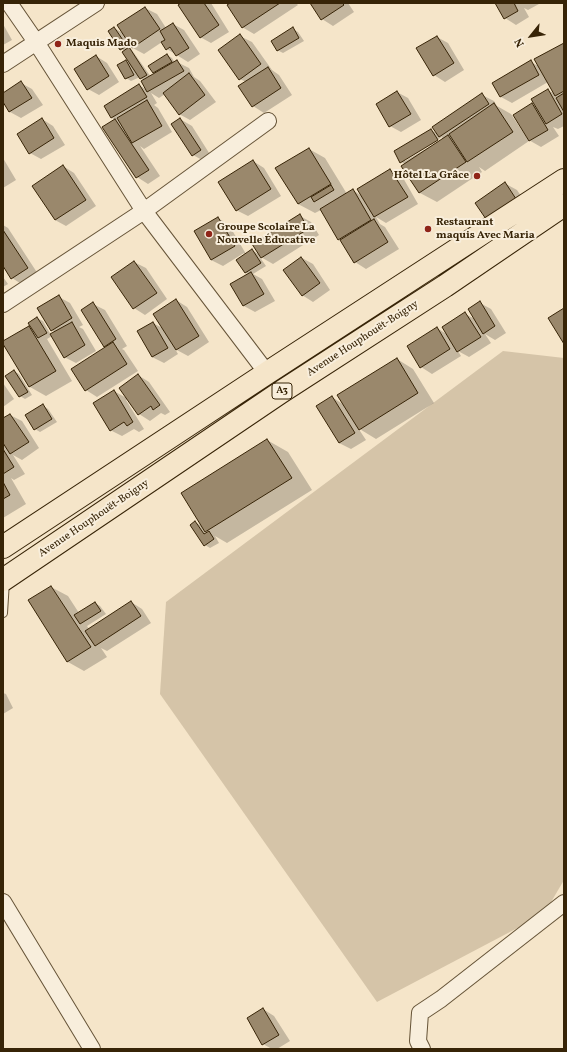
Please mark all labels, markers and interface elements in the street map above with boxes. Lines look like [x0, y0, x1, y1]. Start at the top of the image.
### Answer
north arrow [511, 16, 551, 56]
text: N [512, 35, 529, 49]
place label: Maquis Mado [66, 37, 137, 51]
marker: Maquis Mado [53, 39, 63, 49]
place label: Hôtel La Grâce [394, 169, 469, 183]
marker: Hôtel La Grâce [472, 171, 482, 181]
place label: Restaurant maquis Avec Maria [436, 216, 535, 242]
place label: Groupe Scolaire La Nouvelle Éducative [217, 221, 315, 247]
marker: Restaurant maquis Avec Maria [423, 224, 433, 234]
marker: Groupe Scolaire La Nouvelle Éducative [204, 229, 214, 239]
street label: Avenue Houphouët-Boigny [305, 298, 421, 380]
road number: A3 [272, 383, 292, 399]
street label: Avenue Houphouët-Boigny [36, 477, 152, 561]

